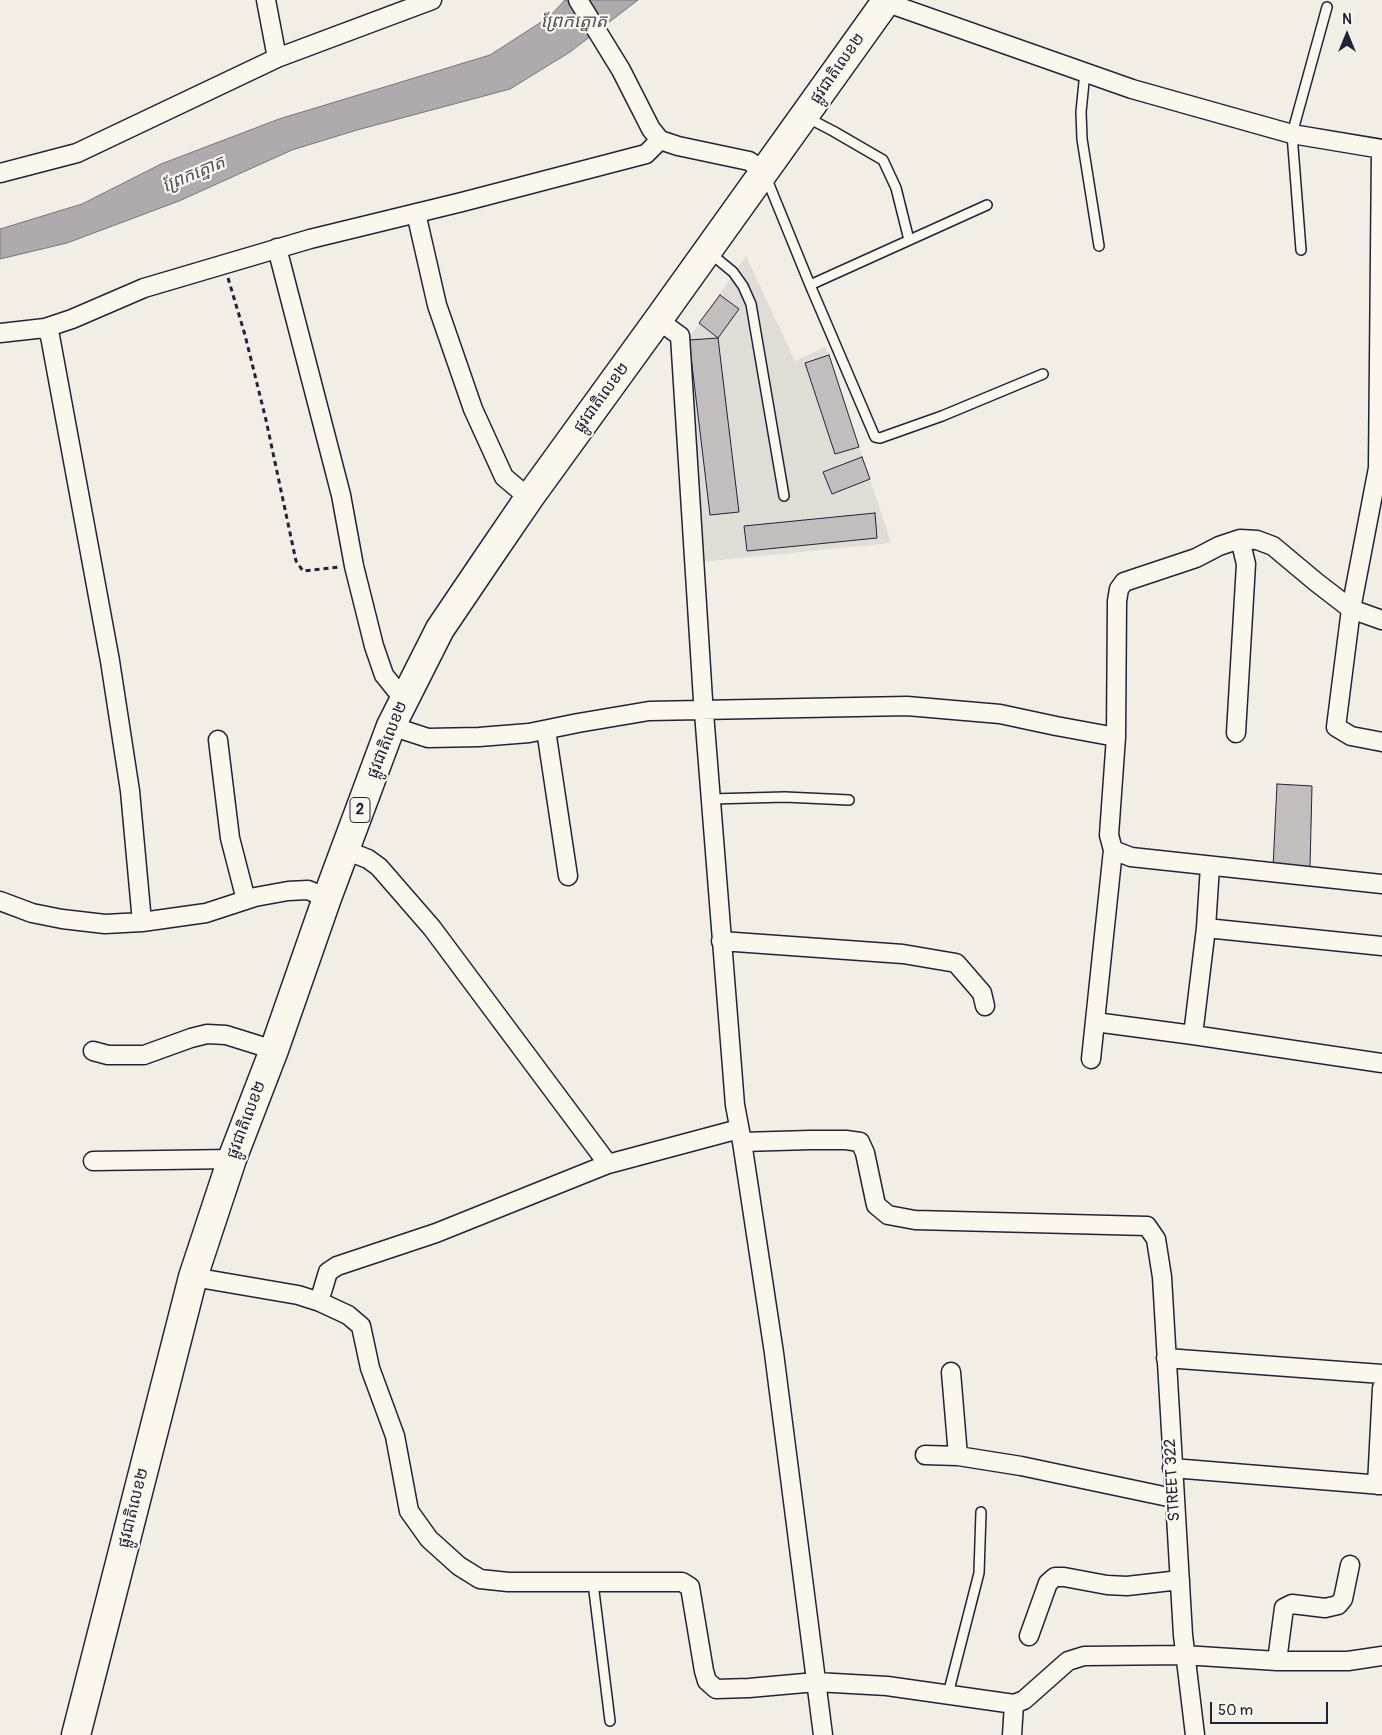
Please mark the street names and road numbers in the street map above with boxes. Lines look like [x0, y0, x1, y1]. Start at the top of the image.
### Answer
street label: ផ្លូវជាតិលេខ២ [807, 30, 869, 108]
street label: ផ្លូវជាតិលេខ២ [570, 359, 634, 437]
street label: ផ្លូវជាតិលេខ២ [364, 698, 412, 782]
road number: 2 [350, 798, 370, 822]
street label: ផ្លូវជាតិលេខ២ [223, 1078, 271, 1162]
street label: STREET 322 [1161, 1438, 1185, 1522]
street label: ផ្លូវជាតិលេខ២ [115, 1466, 153, 1550]

